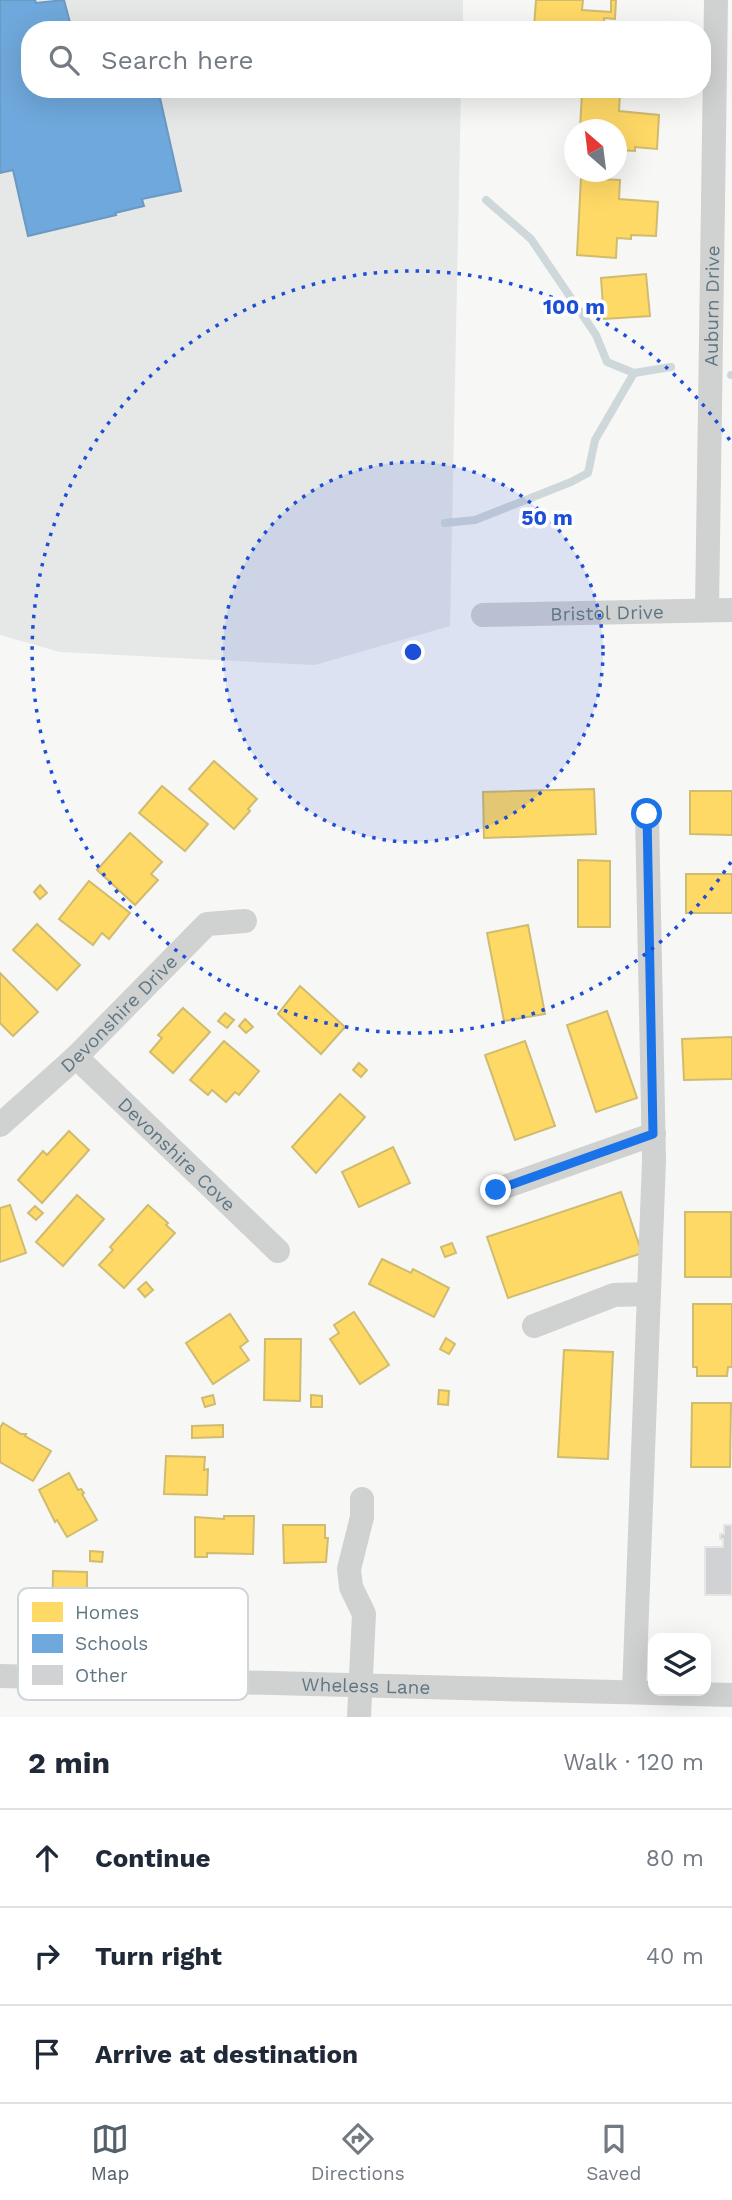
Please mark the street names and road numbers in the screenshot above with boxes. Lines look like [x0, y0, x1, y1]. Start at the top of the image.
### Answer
street label: Auburn Drive [700, 245, 724, 367]
street label: Bristol Drive [550, 600, 664, 626]
street label: Devonshire Drive [56, 950, 182, 1077]
street label: Devonshire Cove [113, 1093, 240, 1216]
street label: Wheless Lane [301, 1673, 431, 1699]

